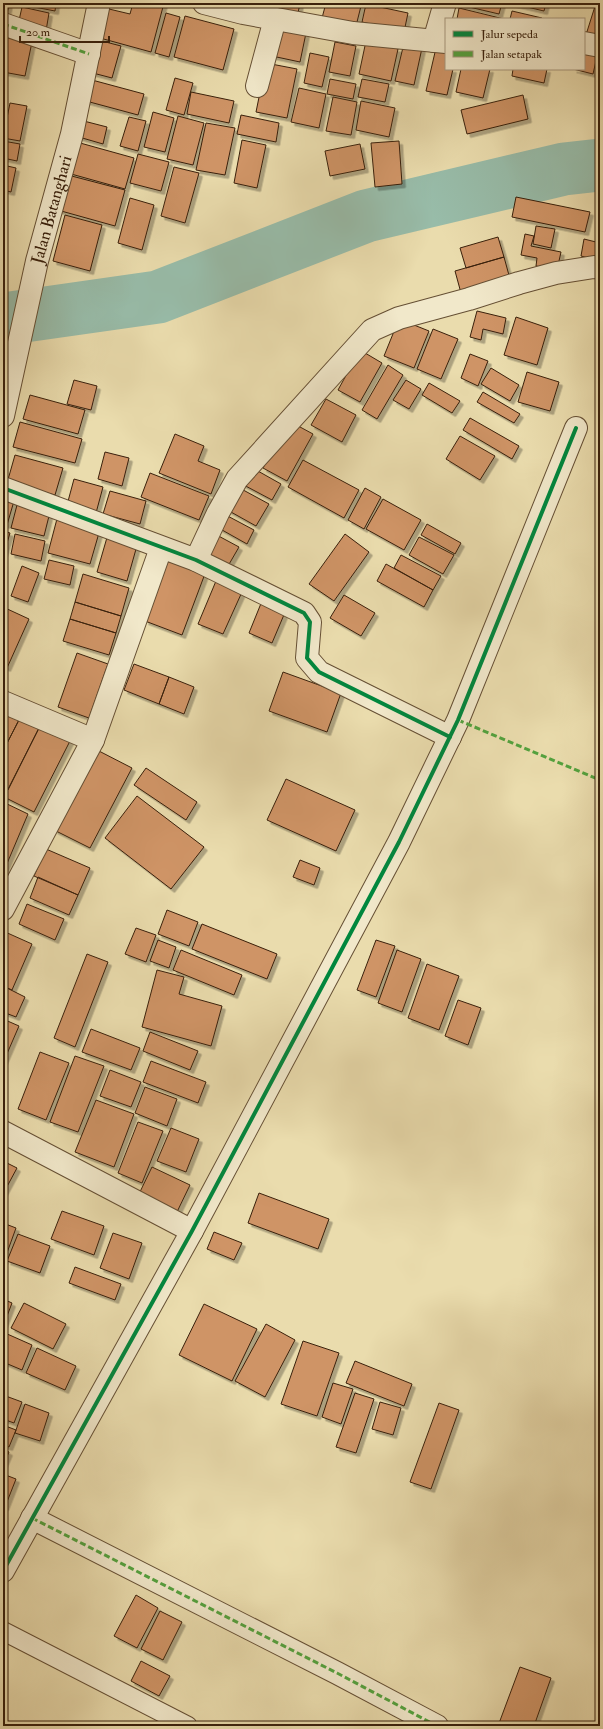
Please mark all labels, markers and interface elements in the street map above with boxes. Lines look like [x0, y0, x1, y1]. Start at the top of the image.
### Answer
scale bar [20, 18, 109, 44]
legend [445, 18, 585, 70]
text: 20 m [26, 25, 51, 40]
text: Jalur sepeda [480, 27, 539, 42]
text: Jalan setapak [480, 47, 542, 62]
street label: Jalan Batanghari [26, 153, 77, 268]

